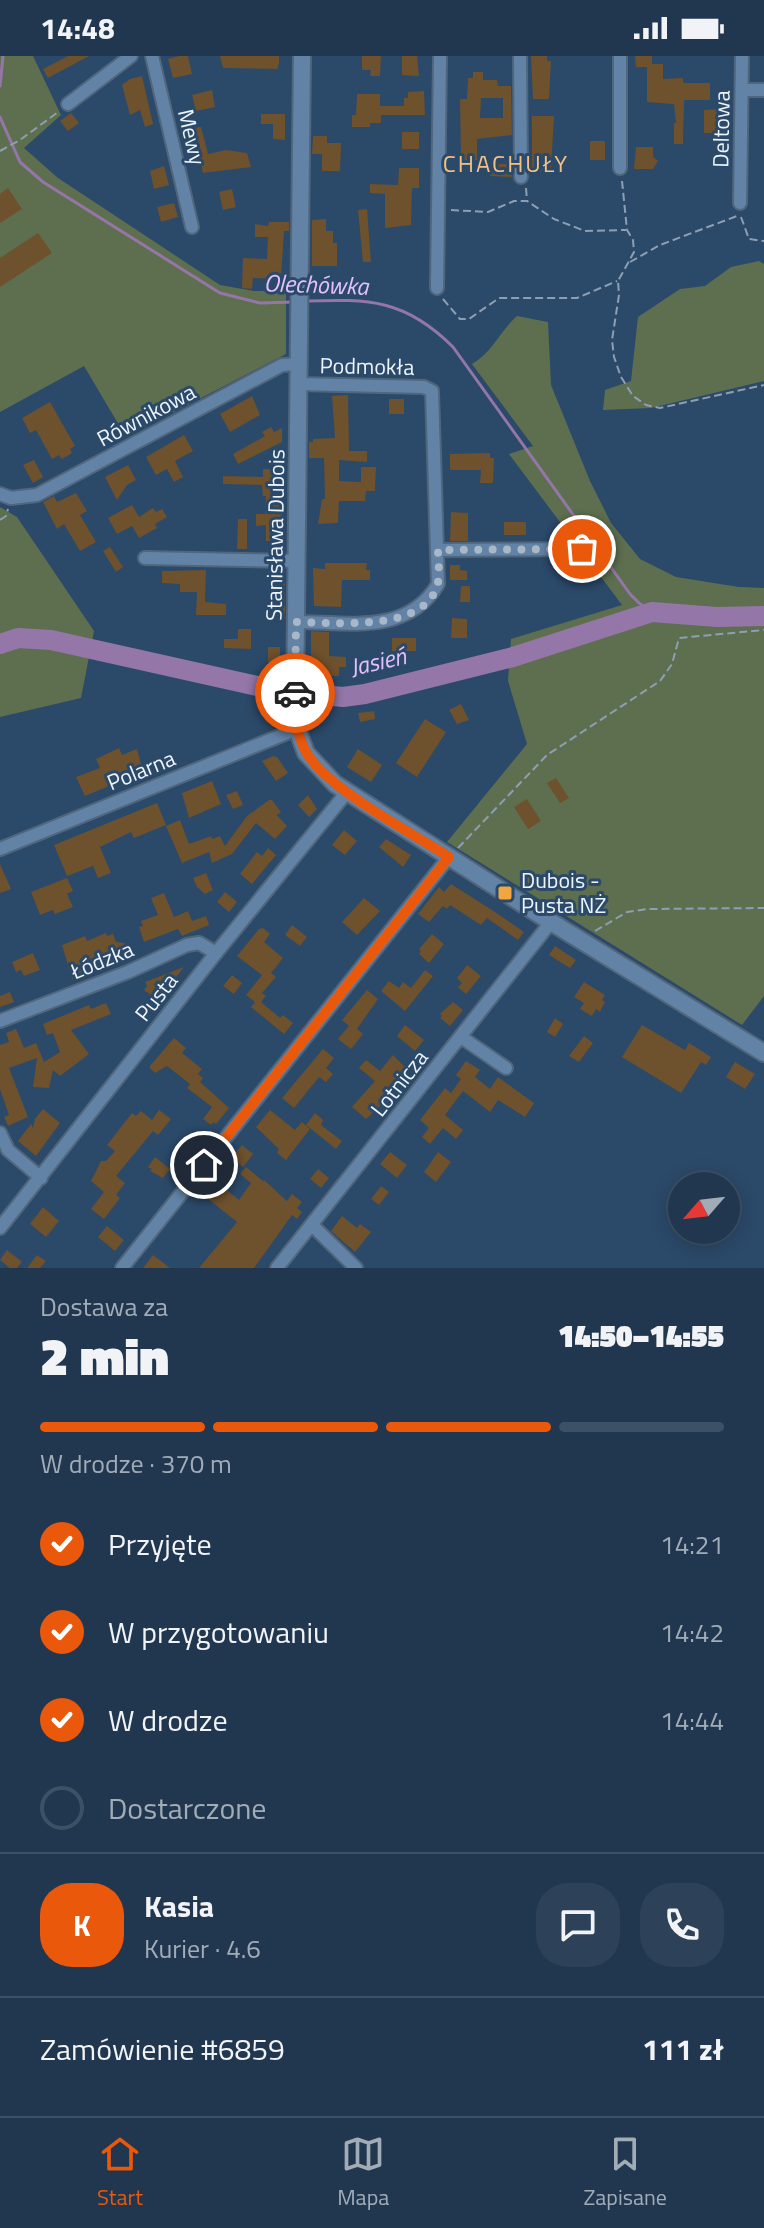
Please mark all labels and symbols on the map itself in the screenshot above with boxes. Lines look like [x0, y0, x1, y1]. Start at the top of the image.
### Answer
street label: Deltowa [703, 90, 739, 168]
street label: Mewy [169, 106, 215, 169]
district label: CHACHUŁY [443, 145, 569, 181]
water label: Olechówka [263, 264, 371, 304]
street label: Podmokła [319, 348, 415, 384]
street label: Równikowa [90, 375, 202, 455]
street label: Stanisława Dubois [257, 449, 293, 621]
pin [548, 515, 616, 583]
water label: Jasień [346, 637, 410, 685]
courier [255, 653, 335, 733]
street label: Polarna [102, 741, 180, 799]
place label: Dubois - Pusta NŻ [521, 863, 606, 922]
marker: Dubois - Pusta NŻ [496, 884, 514, 902]
street label: Łódzka [64, 932, 139, 988]
street label: Pusta [126, 965, 186, 1029]
street label: Lotnicza [362, 1042, 436, 1124]
pin [170, 1131, 238, 1199]
north arrow [668, 1172, 740, 1244]

